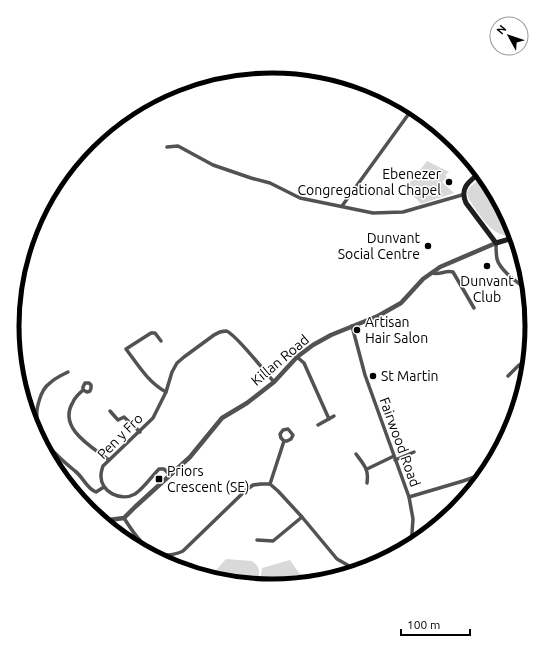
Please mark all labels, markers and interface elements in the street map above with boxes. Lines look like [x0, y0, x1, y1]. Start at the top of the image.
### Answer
north arrow [489, 16, 529, 56]
text: N [494, 23, 509, 37]
place label: Ebenezer Congregational Chapel [297, 166, 442, 198]
marker: Ebenezer Congregational Chapel [444, 177, 454, 187]
place label: Dunvant Social Centre [338, 230, 420, 262]
marker: Dunvant Social Centre [423, 241, 433, 251]
marker: Dunvant Club [482, 261, 492, 271]
place label: Dunvant Club [460, 273, 514, 305]
place label: Artisan Hair Salon [365, 314, 428, 346]
marker: Artisan Hair Salon [352, 325, 362, 335]
street label: Killan Road [248, 331, 312, 389]
place label: St Martin [381, 368, 439, 384]
marker: St Martin [368, 371, 378, 381]
street label: Fairwood Road [376, 395, 424, 489]
street label: Pen y Fro [94, 410, 146, 462]
place label: Priors Crescent (SE) [167, 463, 250, 495]
marker: Priors Crescent (SE) [154, 474, 164, 484]
scale bar [401, 611, 470, 637]
text: 100 m [407, 618, 440, 631]

